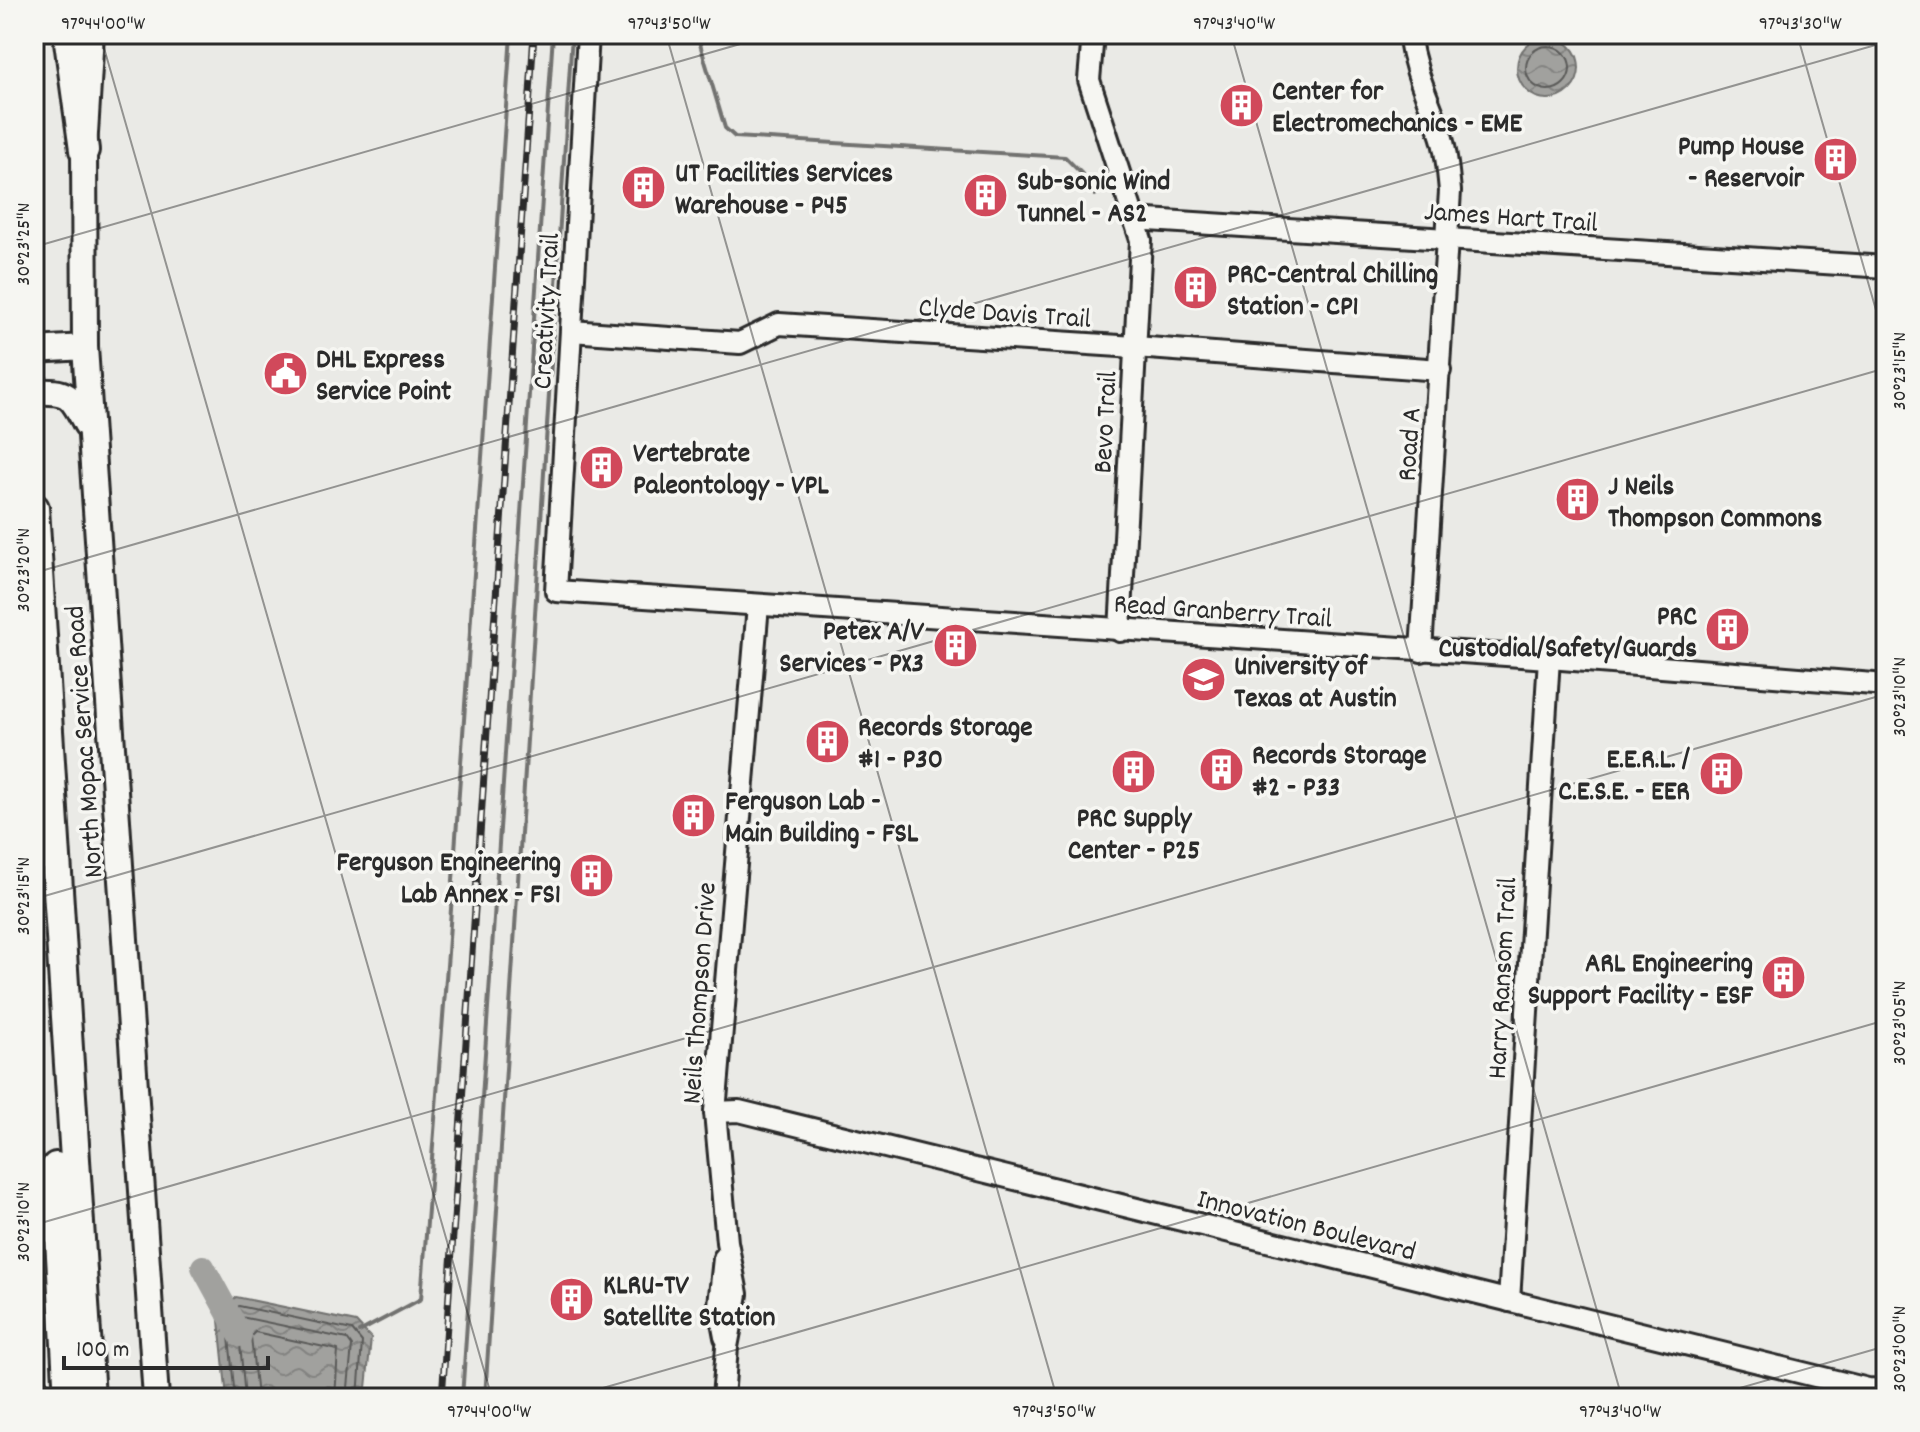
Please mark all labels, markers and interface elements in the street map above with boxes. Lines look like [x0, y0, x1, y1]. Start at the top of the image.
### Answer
text: 97°44'00"W [61, 11, 146, 39]
text: 97°43'50"W [627, 11, 711, 39]
text: 97°43'40"W [1193, 11, 1276, 39]
text: 97°43'30"W [1759, 11, 1842, 39]
place label: Center for Electromechanics - EME [1272, 74, 1523, 146]
building icon: Center for Electromechanics - EME [1217, 81, 1265, 129]
place label: Pump House - Reservoir [1678, 129, 1805, 201]
building icon: Pump House - Reservoir [1811, 136, 1859, 184]
place label: UT Facilities Services Warehouse - P45 [675, 156, 893, 228]
building icon: UT Facilities Services Warehouse - P45 [620, 163, 668, 211]
place label: Sub-sonic Wind Tunnel - AS2 [1017, 164, 1170, 236]
building icon: Sub-sonic Wind Tunnel - AS2 [962, 171, 1010, 219]
street label: James Hart Trail [1422, 194, 1599, 246]
text: 30°23'25"N [11, 203, 39, 285]
street label: Creativity Trail [525, 232, 573, 390]
place label: PRC-Central Chilling Station - CP1 [1227, 257, 1438, 329]
building icon: PRC-Central Chilling Station - CP1 [1172, 264, 1220, 312]
street label: Clyde Davis Trail [917, 290, 1093, 342]
text: 30°23'15"N [1887, 332, 1915, 410]
place label: DHL Express Service Point [316, 342, 452, 414]
public building icon: DHL Express Service Point [261, 349, 309, 397]
street label: Bevo Trail [1085, 370, 1131, 475]
street label: Road A [1389, 406, 1435, 483]
place label: Vertebrate Paleontology - VPL [633, 436, 829, 508]
building icon: Vertebrate Paleontology - VPL [578, 443, 626, 491]
place label: J Neils Thompson Commons [1608, 469, 1822, 541]
building icon: J Neils Thompson Commons [1553, 476, 1601, 524]
text: 30°23'20"N [11, 528, 39, 612]
street label: Read Granberry Trail [1112, 586, 1333, 642]
place label: PRC Custodial/Safety/Guards [1439, 599, 1697, 671]
street label: North Mopac Service Road [58, 604, 116, 879]
building icon: PRC Custodial/Safety/Guards [1704, 606, 1752, 654]
place label: Petex A/V Services - PX3 [779, 614, 925, 686]
building icon: Petex A/V Services - PX3 [931, 621, 979, 669]
place label: University of Texas at Austin [1234, 649, 1397, 721]
school or university icon: University of Texas at Austin [1179, 656, 1227, 704]
text: 30°23'10"N [1887, 657, 1915, 737]
place label: Records Storage #1 - P30 [858, 710, 1033, 782]
building icon: Records Storage #1 - P30 [803, 717, 851, 765]
place label: Records Storage #2 - P33 [1252, 738, 1427, 810]
place label: E.E.R.L. / C.E.S.E. - EER [1558, 742, 1690, 814]
building icon: Records Storage #2 - P33 [1197, 745, 1245, 793]
building icon: PRC Supply Center - P25 [1110, 747, 1158, 795]
building icon: E.E.R.L. / C.E.S.E. - EER [1697, 749, 1745, 797]
place label: Ferguson Lab - Main Building - FSL [725, 784, 919, 856]
building icon: Ferguson Lab - Main Building - FSL [670, 791, 718, 839]
place label: PRC Supply Center - P25 [1068, 801, 1200, 873]
place label: Ferguson Engineering Lab Annex - FS1 [337, 845, 561, 917]
building icon: Ferguson Engineering Lab Annex - FS1 [568, 852, 616, 900]
text: 30°23'15"N [11, 857, 39, 935]
street label: Harry Ransom Trail [1480, 876, 1530, 1080]
street label: Neils Thompson Drive [674, 881, 730, 1106]
place label: ARL Engineering Support Facility - ESF [1528, 946, 1754, 1018]
building icon: ARL Engineering Support Facility - ESF [1760, 953, 1808, 1001]
text: 30°23'05"N [1887, 981, 1915, 1065]
street label: Innovation Boulevard [1192, 1181, 1419, 1274]
text: 30°23'10"N [11, 1182, 39, 1262]
place label: KLRU-TV Satellite Station [603, 1268, 775, 1340]
building icon: KLRU-TV Satellite Station [548, 1275, 596, 1323]
text: 30°23'00"N [1887, 1306, 1915, 1392]
scale bar [64, 1320, 268, 1370]
text: 100 m [76, 1334, 129, 1368]
text: 97°44'00"W [447, 1399, 532, 1427]
text: 97°43'50"W [1012, 1399, 1096, 1427]
text: 97°43'40"W [1579, 1399, 1662, 1427]

